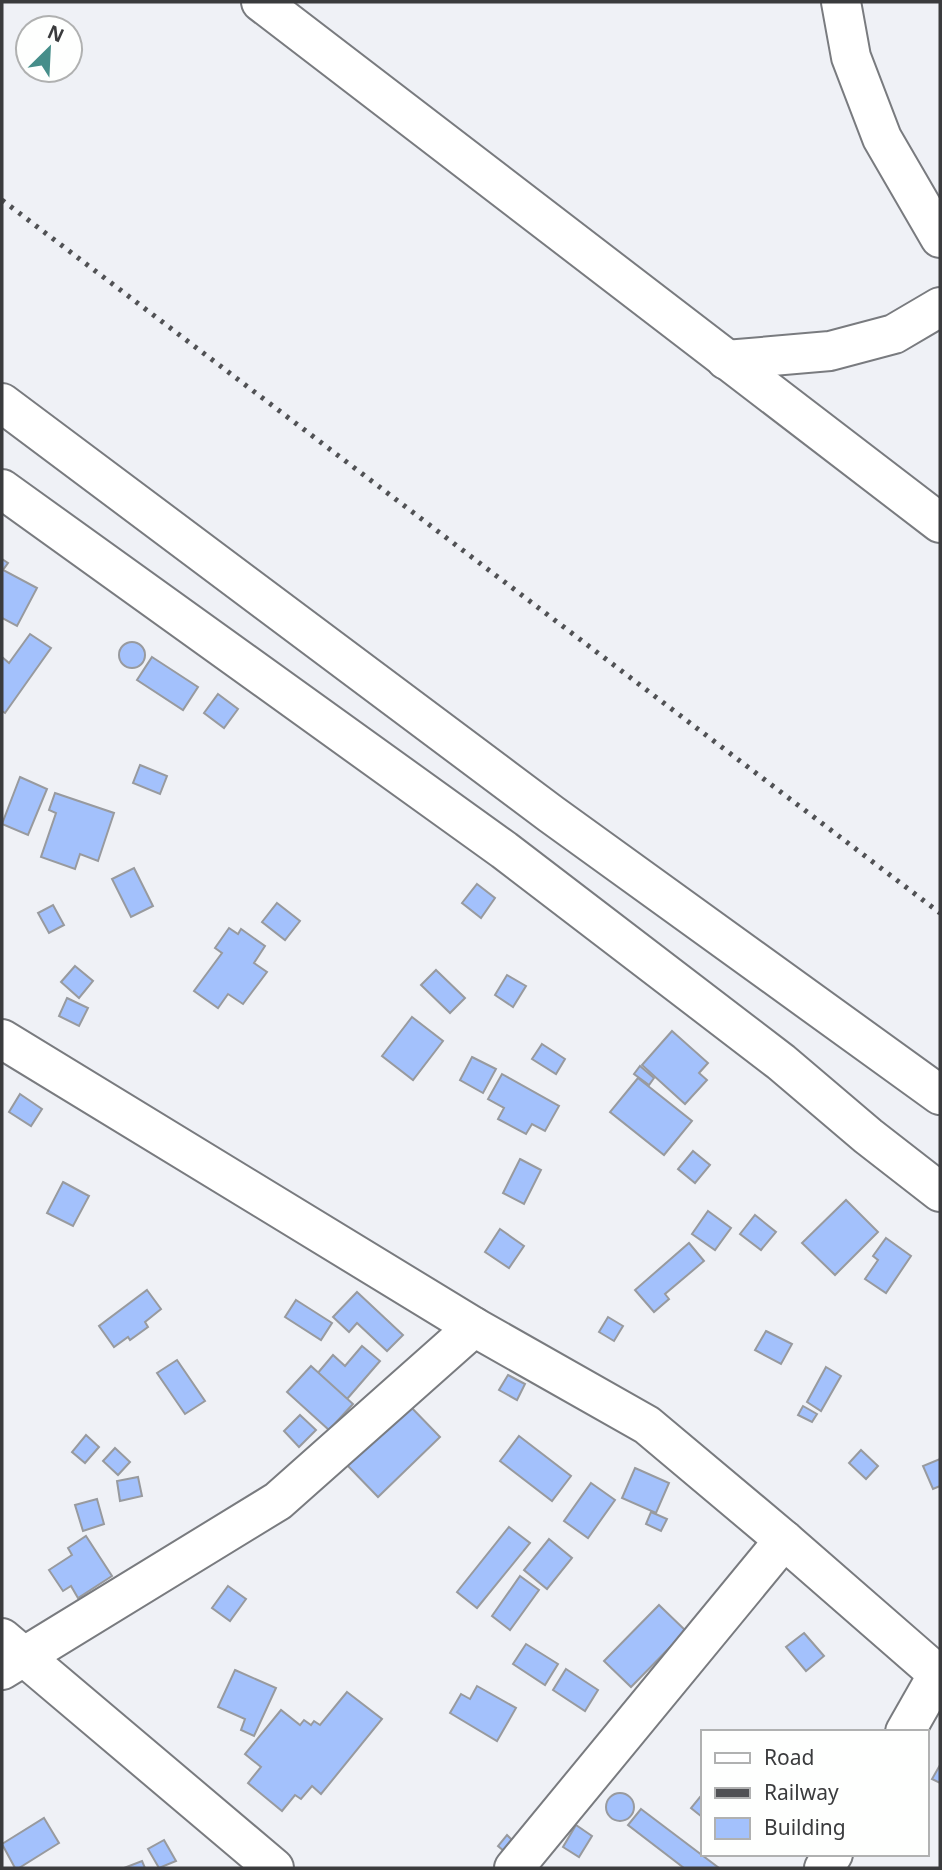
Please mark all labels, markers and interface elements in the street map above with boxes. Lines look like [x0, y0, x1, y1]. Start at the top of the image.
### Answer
north arrow [14, 14, 84, 84]
text: N [44, 18, 68, 48]
legend [701, 1730, 928, 1856]
text: Road [764, 1743, 814, 1771]
text: Railway [764, 1778, 839, 1806]
text: Building [764, 1813, 846, 1841]

